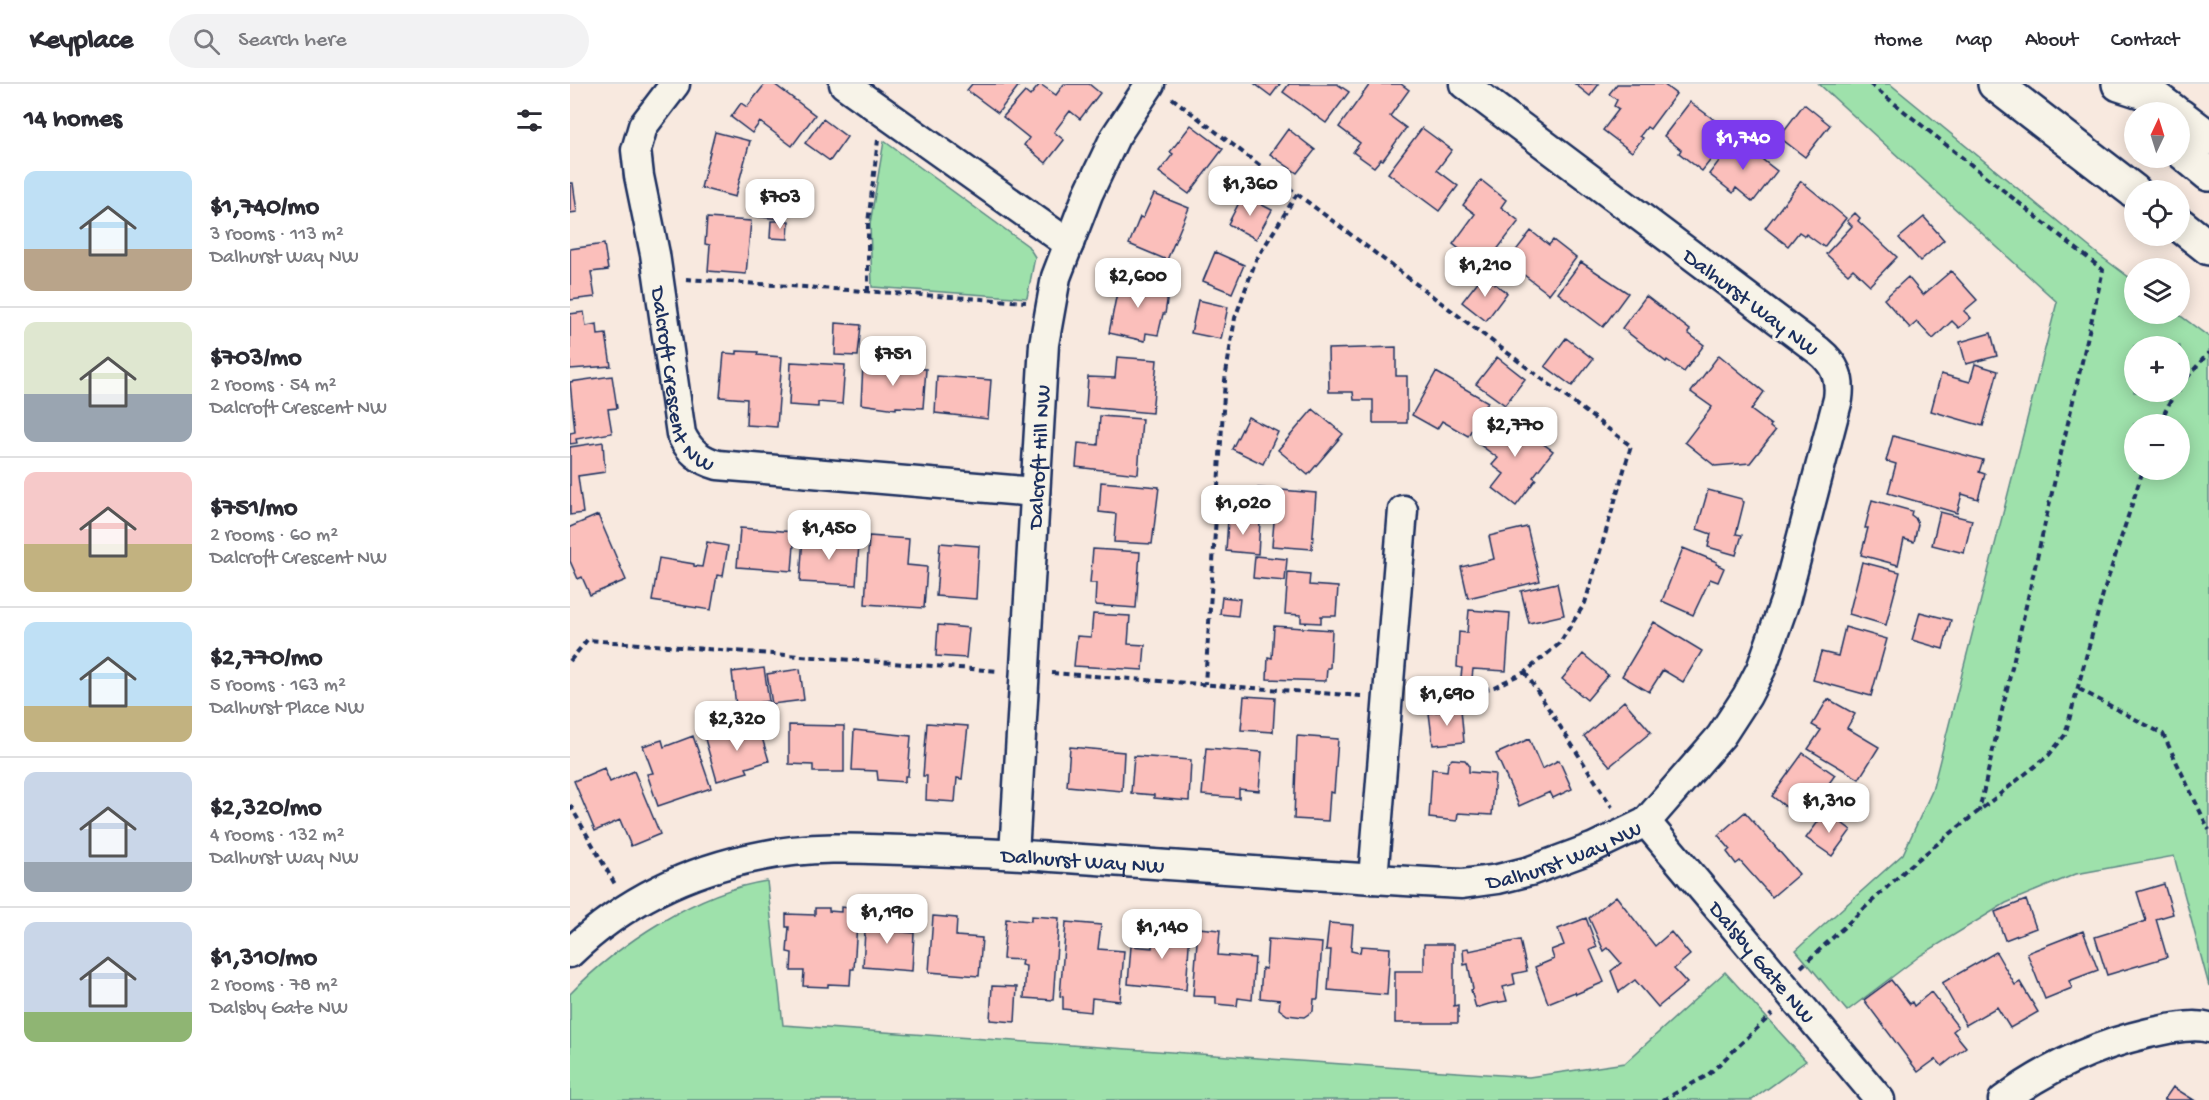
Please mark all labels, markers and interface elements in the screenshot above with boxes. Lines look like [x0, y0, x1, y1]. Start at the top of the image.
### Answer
search box [169, 14, 589, 68]
text: Keyplace [30, 25, 133, 58]
icon: search [190, 25, 223, 58]
text: Search here [238, 28, 347, 54]
text: Home [1874, 29, 1922, 54]
text: Map [1955, 29, 1992, 54]
text: About [2025, 29, 2078, 54]
text: Contact [2111, 29, 2179, 54]
north arrow [2124, 102, 2190, 168]
map controls [2124, 102, 2190, 480]
icon: filters [513, 104, 546, 137]
text: 14 homes [24, 105, 122, 136]
pin: $1,740 [1694, 120, 1792, 171]
text: $1,740 [1716, 128, 1770, 151]
pin: $1,360 [1201, 166, 1299, 217]
text: $1,360 [1222, 174, 1278, 197]
pin: $703 [744, 179, 816, 230]
button: locate [2124, 180, 2190, 246]
text: $703 [759, 187, 801, 210]
text: $1,740/mo [210, 193, 319, 224]
icon: home [72, 195, 144, 267]
text: 3 rooms · 113 m² [210, 224, 344, 247]
street label: Dalhurst Way NW [1675, 243, 1823, 364]
text: Dalhurst Way NW [210, 247, 359, 270]
pin: $1,210 [1436, 247, 1534, 298]
text: $1,210 [1459, 255, 1511, 278]
pin: $2,600 [1089, 258, 1187, 309]
button: layers [2124, 258, 2190, 324]
text: $2,600 [1109, 266, 1167, 289]
street label: Dalcroft Crescent NW [643, 283, 718, 480]
pin: $751 [857, 336, 929, 387]
button: + [2124, 336, 2190, 402]
text: $703/mo [210, 344, 302, 375]
text: $751 [874, 344, 912, 367]
icon: home [72, 346, 144, 418]
text: 2 rooms · 54 m² [210, 375, 337, 398]
street label: Dalcroft Hill NW [1024, 384, 1059, 532]
text: Dalcroft Crescent NW [210, 398, 387, 421]
pin: $2,770 [1466, 407, 1564, 458]
button: − [2124, 414, 2190, 480]
text: $2,770 [1486, 415, 1544, 438]
pin: $1,020 [1194, 485, 1292, 536]
text: $1,020 [1215, 493, 1271, 516]
text: $751/mo [210, 494, 298, 525]
icon: home [72, 496, 144, 568]
pin: $1,450 [780, 510, 878, 561]
text: $1,450 [802, 518, 856, 541]
text: 2 rooms · 60 m² [210, 525, 338, 548]
text: Dalcroft Crescent NW [210, 548, 387, 571]
text: $2,770/mo [210, 644, 323, 675]
icon: home [72, 646, 144, 718]
text: 5 rooms · 163 m² [210, 675, 346, 698]
pin: $1,690 [1398, 676, 1496, 727]
text: $1,690 [1420, 684, 1474, 707]
text: Dalhurst Place NW [210, 698, 364, 721]
pin: $2,320 [688, 701, 786, 752]
text: $2,320 [709, 709, 765, 732]
pin: $1,310 [1780, 783, 1878, 834]
text: $1,310 [1802, 791, 1856, 814]
text: $2,320/mo [210, 794, 322, 825]
icon: home [72, 796, 144, 868]
street label: Dalhurst Way NW [1483, 817, 1647, 898]
text: 4 rooms · 132 m² [210, 825, 344, 848]
street label: Dalhurst Way NW [998, 845, 1165, 882]
text: Dalhurst Way NW [210, 848, 359, 871]
pin: $1,190 [838, 894, 936, 945]
street label: Dalsby Gate NW [1700, 896, 1819, 1030]
text: $1,190 [861, 902, 913, 925]
pin: $1,140 [1113, 909, 1211, 960]
text: $1,140 [1136, 917, 1188, 940]
text: $1,310/mo [210, 944, 317, 975]
icon: home [72, 946, 144, 1018]
text: 2 rooms · 78 m² [210, 975, 338, 998]
text: Dalsby Gate NW [210, 998, 348, 1021]

